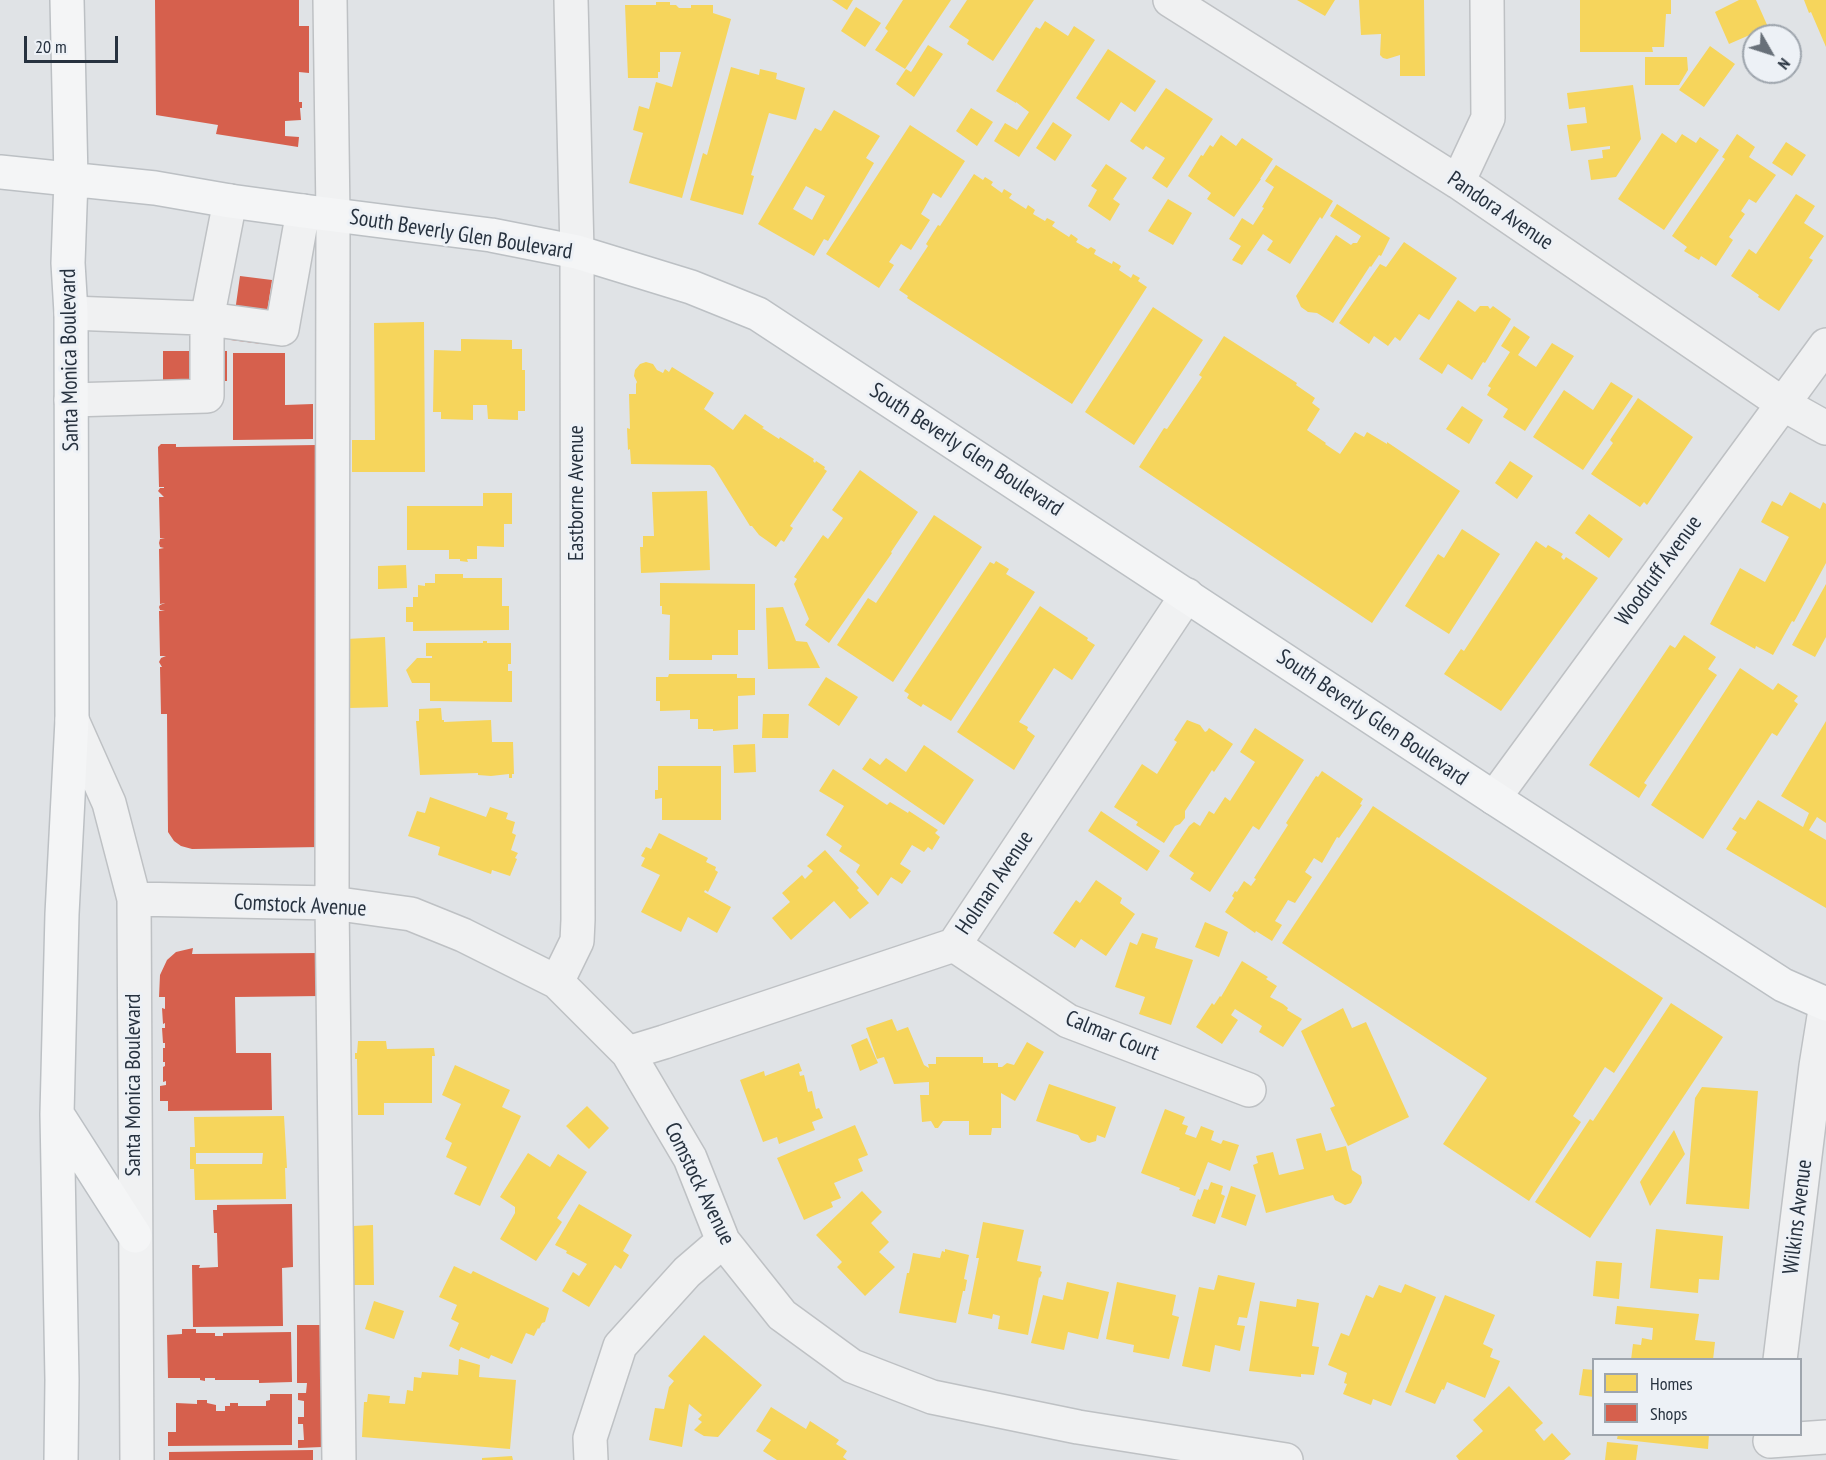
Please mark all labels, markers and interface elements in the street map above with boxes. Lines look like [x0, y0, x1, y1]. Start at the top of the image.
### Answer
scale bar [27, 24, 122, 62]
north arrow [1742, 24, 1802, 84]
text: 20 m [35, 35, 67, 58]
text: N [1774, 54, 1795, 74]
street label: Pandora Avenue [1442, 166, 1558, 256]
street label: South Beverly Glen Boulevard [348, 204, 574, 266]
street label: Santa Monica Boulevard [55, 268, 85, 452]
street label: South Beverly Glen Boulevard [864, 378, 1068, 522]
street label: Eastborne Avenue [564, 425, 590, 561]
street label: Woodruff Avenue [1610, 511, 1708, 631]
street label: South Beverly Glen Boulevard [1271, 644, 1473, 792]
street label: Holman Avenue [951, 826, 1039, 940]
street label: Comstock Avenue [233, 889, 367, 923]
street label: Santa Monica Boulevard [121, 994, 147, 1176]
street label: Calmar Court [1061, 1005, 1163, 1067]
street label: Comstock Avenue [658, 1119, 740, 1249]
street label: Wilkins Avenue [1778, 1158, 1818, 1276]
legend [1592, 1358, 1802, 1436]
text: Homes [1650, 1372, 1693, 1395]
text: Shops [1650, 1402, 1687, 1425]

